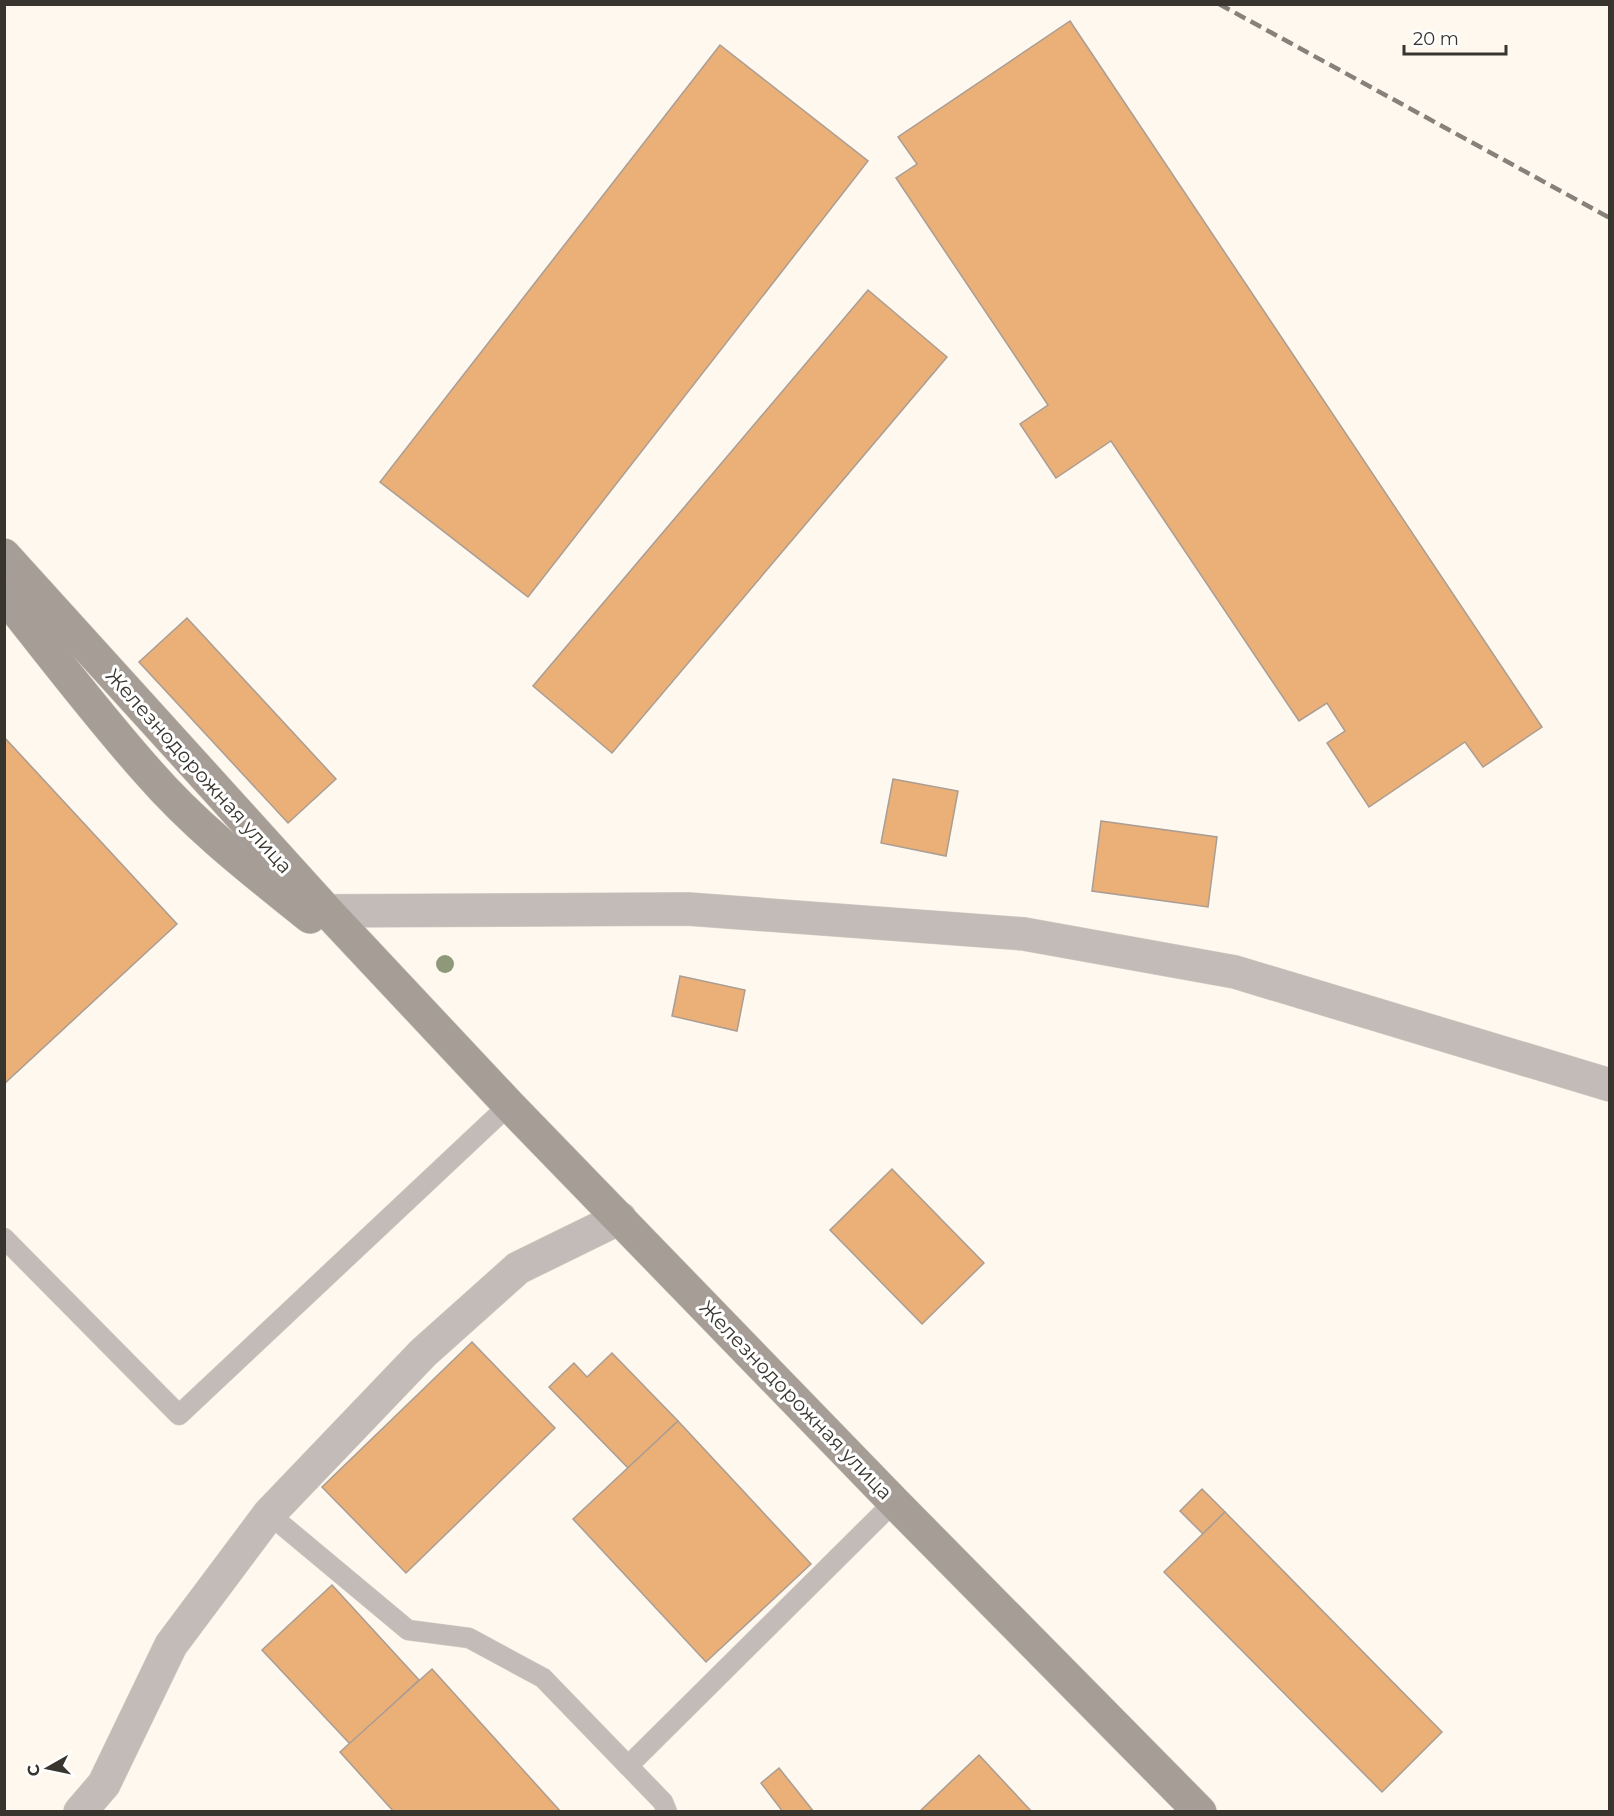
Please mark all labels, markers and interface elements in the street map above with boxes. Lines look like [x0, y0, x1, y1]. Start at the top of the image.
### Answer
scale bar [1404, 18, 1506, 56]
text: 20 m [1413, 28, 1459, 50]
street label: Железнодорожная улица [101, 664, 297, 878]
street label: Железнодорожная улица [695, 1296, 897, 1504]
north arrow [18, 1738, 78, 1798]
text: С [23, 1763, 44, 1777]

